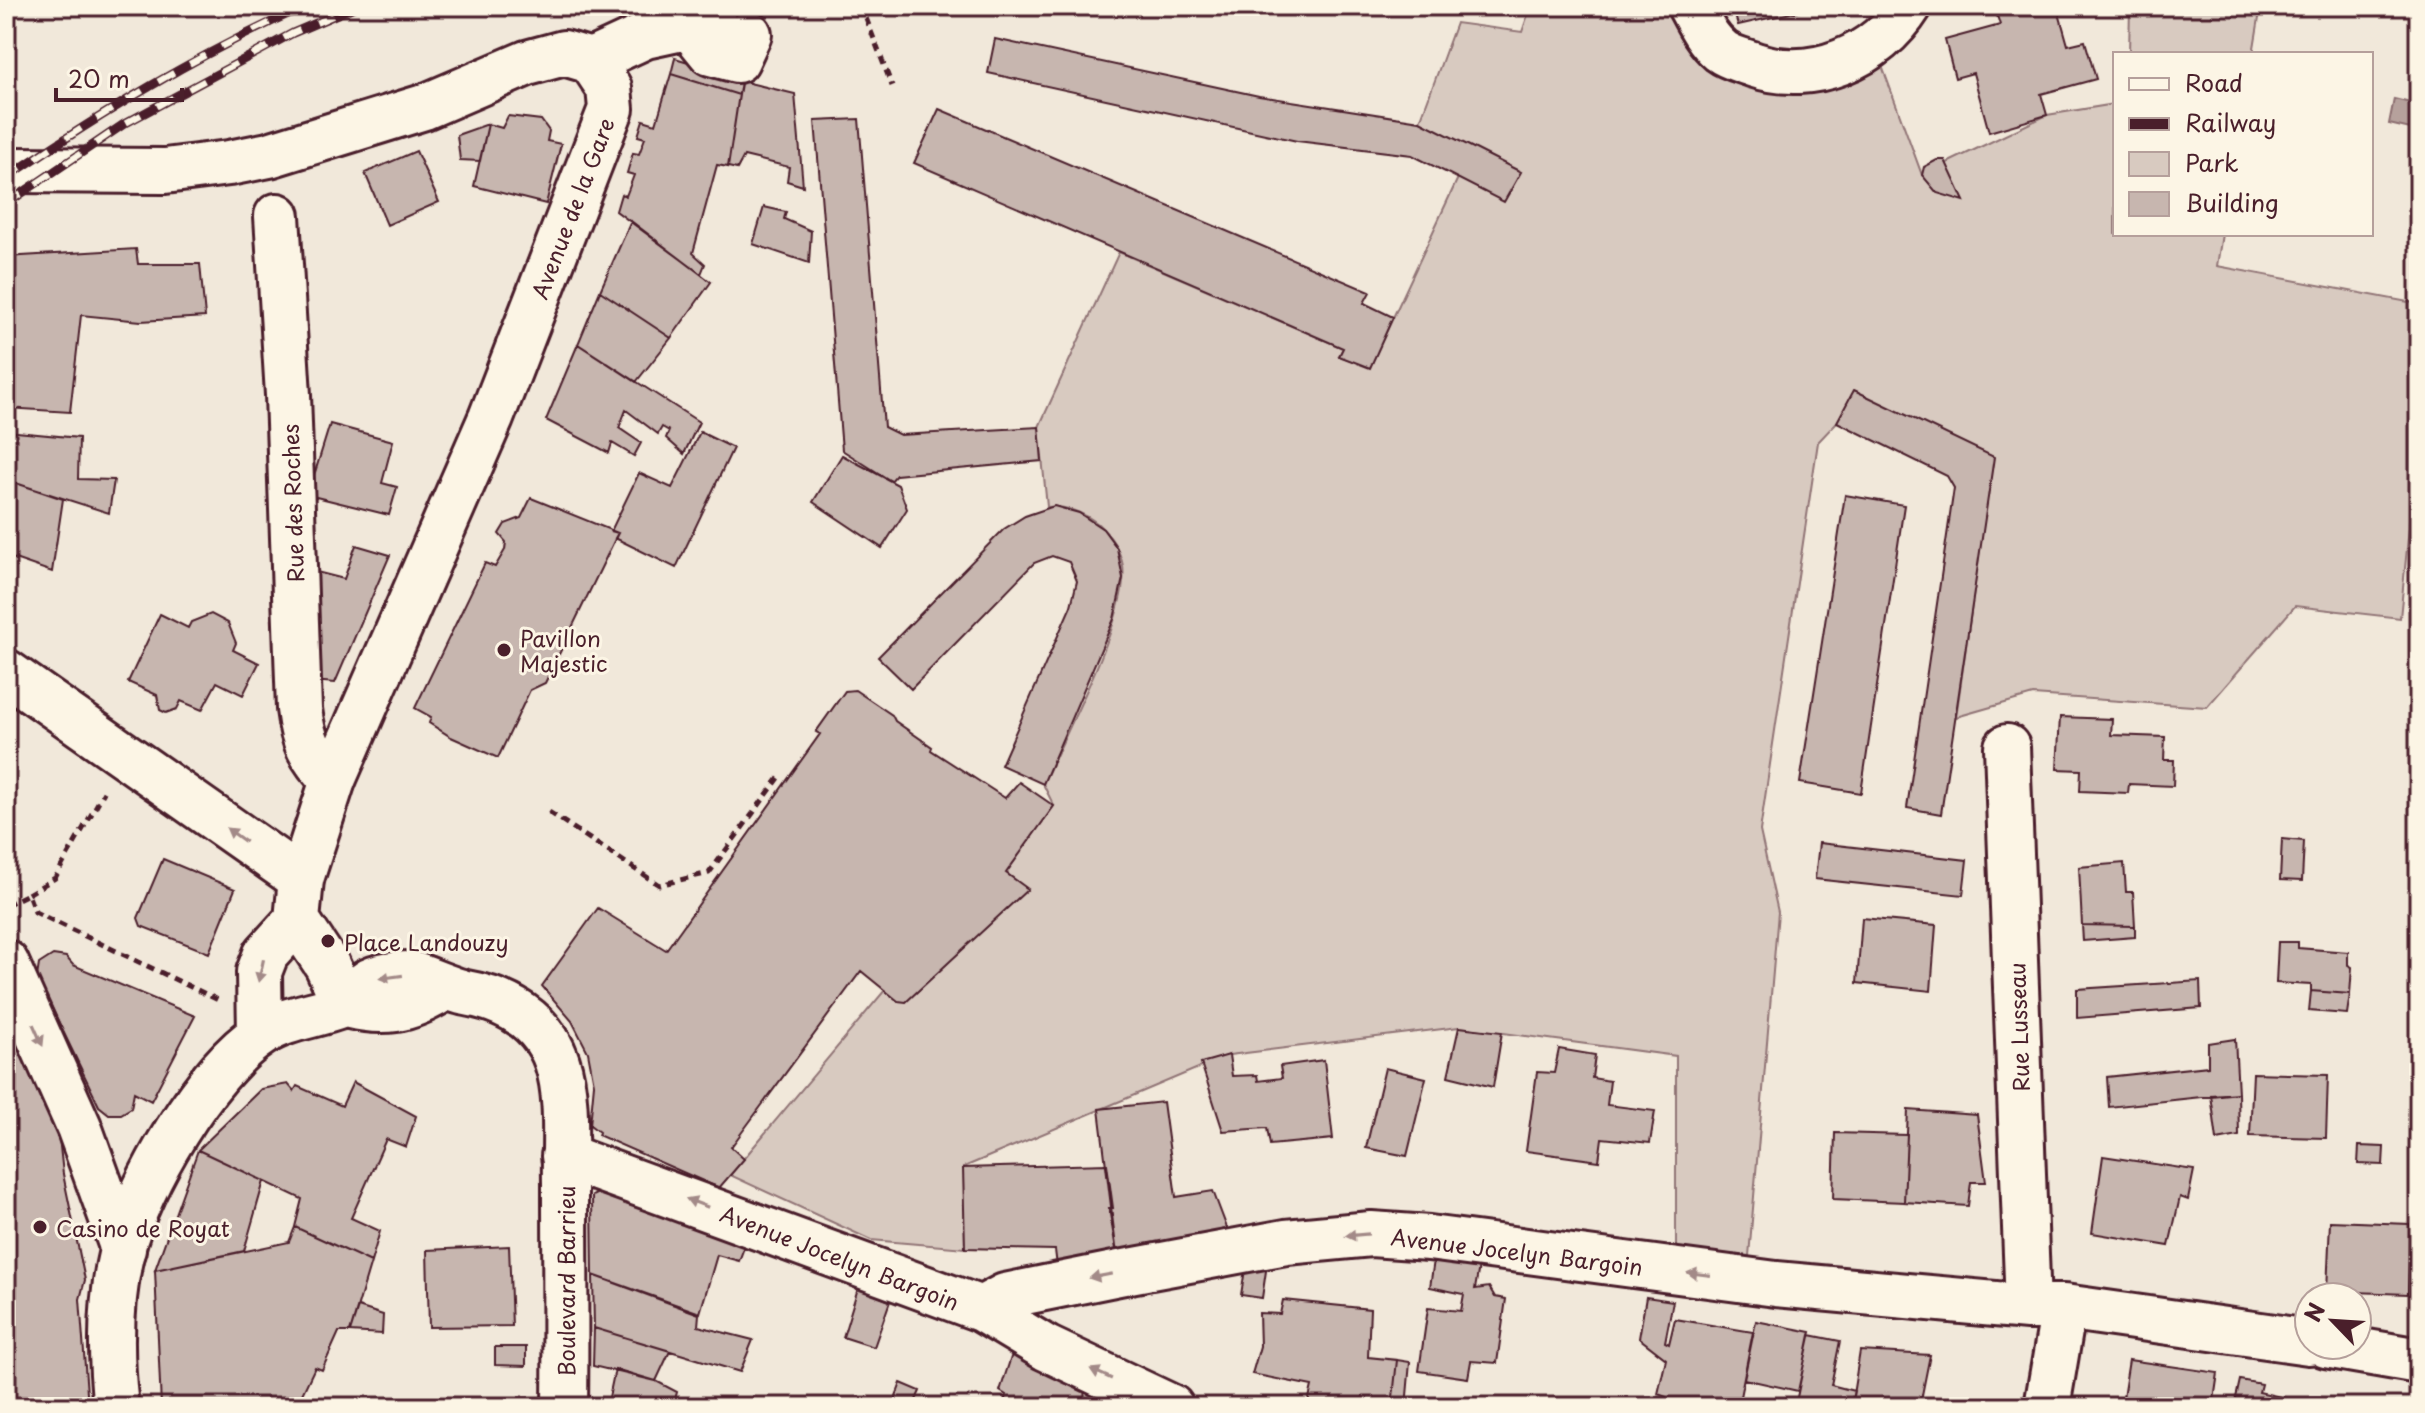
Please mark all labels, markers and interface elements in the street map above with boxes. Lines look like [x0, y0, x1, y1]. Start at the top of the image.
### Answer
scale bar [56, 52, 182, 102]
legend [2113, 52, 2373, 236]
text: 20 m [68, 60, 130, 96]
text: Road [2185, 64, 2243, 100]
text: Railway [2185, 104, 2276, 140]
street label: Avenue de la Gare [522, 112, 622, 304]
text: Park [2185, 144, 2239, 180]
text: Building [2185, 184, 2279, 220]
street label: Rue des Roches [273, 423, 311, 583]
place label: Pavillon Majestic [520, 621, 608, 679]
marker: Pavillon Majestic [495, 641, 513, 659]
one-way arrow [226, 827, 247, 843]
place label: Place Landouzy [344, 925, 508, 958]
marker: Place Landouzy [319, 932, 337, 950]
one-way arrow [254, 958, 267, 983]
street label: Rue Lusseau [1999, 962, 2037, 1092]
one-way arrow [378, 971, 403, 984]
one-way arrow [31, 1023, 44, 1046]
street label: Boulevard Barrieu [549, 1186, 582, 1376]
one-way arrow [685, 1196, 709, 1209]
street label: Avenue Jocelyn Bargoin [716, 1196, 964, 1318]
place label: Casino de Royat [56, 1211, 230, 1244]
marker: Casino de Royat [31, 1218, 49, 1236]
street label: Avenue Jocelyn Bargoin [1389, 1219, 1645, 1283]
one-way arrow [1345, 1229, 1370, 1242]
one-way arrow [1686, 1267, 1711, 1280]
one-way arrow [1088, 1270, 1113, 1283]
north arrow [2293, 1281, 2373, 1361]
text: N [2295, 1297, 2332, 1327]
one-way arrow [1089, 1367, 1112, 1381]

